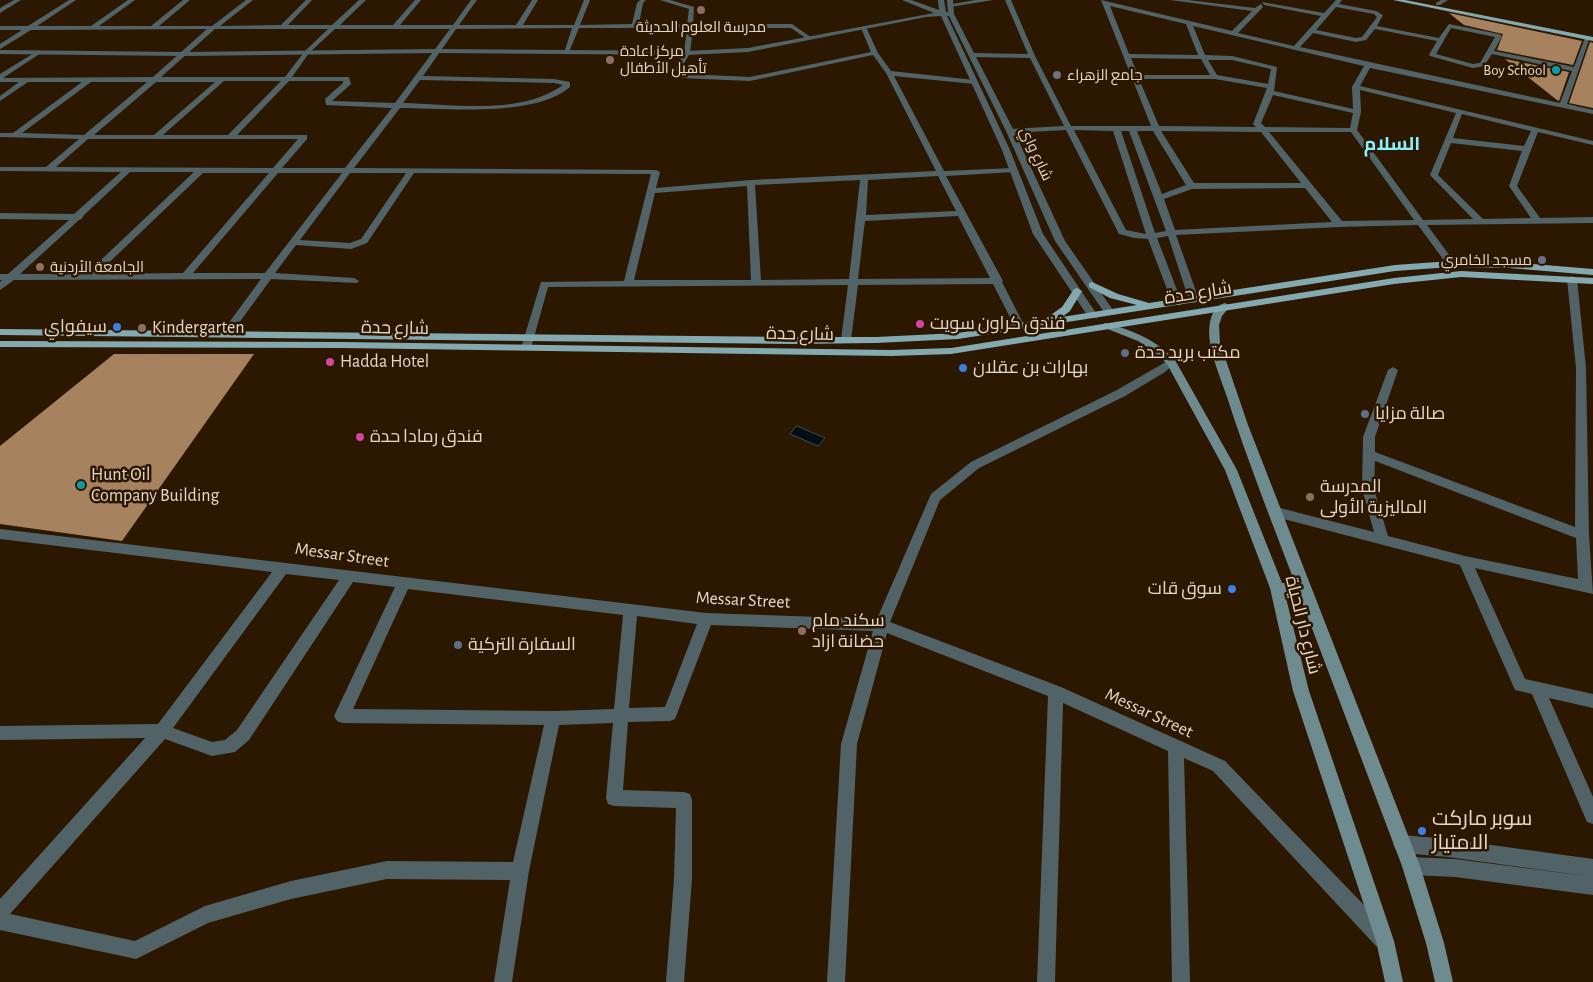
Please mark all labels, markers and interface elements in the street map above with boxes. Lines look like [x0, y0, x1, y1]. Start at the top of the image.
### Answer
marker: مدرسة العلوم الحديثة [695, 4, 707, 16]
place label: مدرسة العلوم الحديثة [636, 18, 766, 36]
place label: مركز اعادة تأهيل الأطفال [620, 42, 707, 77]
marker: مركز اعادة تأهيل الأطفال [604, 54, 616, 66]
place label: Boy School [1483, 61, 1546, 79]
marker: Boy School [1550, 64, 1562, 76]
place label: جامع الزهراء [1067, 66, 1143, 84]
marker: جامع الزهراء [1051, 69, 1063, 81]
street label: شارع واي [1016, 124, 1056, 184]
district label: السلام [1364, 133, 1420, 155]
place label: مسجد الخامري [1441, 251, 1532, 269]
marker: مسجد الخامري [1536, 254, 1548, 266]
place label: الجامعة الأردنية [50, 258, 144, 276]
marker: الجامعة الأردنية [34, 261, 46, 273]
street label: شارع حدة [1163, 277, 1233, 309]
place label: فندق كراون سويت [930, 313, 1065, 335]
place label: سيفواي [44, 316, 107, 338]
place label: Kindergarten [152, 317, 244, 339]
street label: شارع حدة [361, 317, 429, 339]
marker: فندق كراون سويت [914, 318, 926, 330]
marker: سيفواي [111, 321, 123, 333]
marker: Kindergarten [136, 322, 148, 334]
street label: شارع حدة [766, 323, 834, 345]
place label: مكتب بريد حدة [1135, 342, 1241, 364]
marker: مكتب بريد حدة [1119, 347, 1131, 359]
place label: Hadda Hotel [340, 351, 429, 373]
marker: Hadda Hotel [324, 356, 336, 368]
place label: بهارات بن عقلان [973, 357, 1088, 379]
marker: بهارات بن عقلان [957, 362, 969, 374]
place label: صالة مزايا [1375, 403, 1445, 425]
marker: صالة مزايا [1359, 408, 1371, 420]
place label: فندق رمادا حدة [370, 426, 483, 448]
marker: فندق رمادا حدة [354, 431, 366, 443]
place label: Hunt Oil Company Building [91, 464, 219, 506]
place label: المدرسة الماليزية الأولى [1320, 476, 1427, 518]
marker: Hunt Oil Company Building [75, 479, 87, 491]
marker: المدرسة الماليزية الأولى [1304, 491, 1316, 503]
street label: Messar Street [294, 538, 390, 572]
street label: شارع دار الحياة [1280, 573, 1326, 677]
place label: سوق قات [1148, 578, 1222, 600]
marker: سوق قات [1226, 583, 1238, 595]
street label: Messar Street [695, 587, 791, 613]
place label: سكند مام حضانة ازاد [812, 610, 885, 652]
marker: سكند مام حضانة ازاد [796, 625, 808, 637]
place label: السفارة التركية [468, 634, 576, 656]
marker: السفارة التركية [452, 639, 464, 651]
street label: Messar Street [1101, 683, 1197, 743]
place label: سوبر ماركت الامتياز [1432, 806, 1532, 856]
marker: سوبر ماركت الامتياز [1416, 825, 1428, 837]

